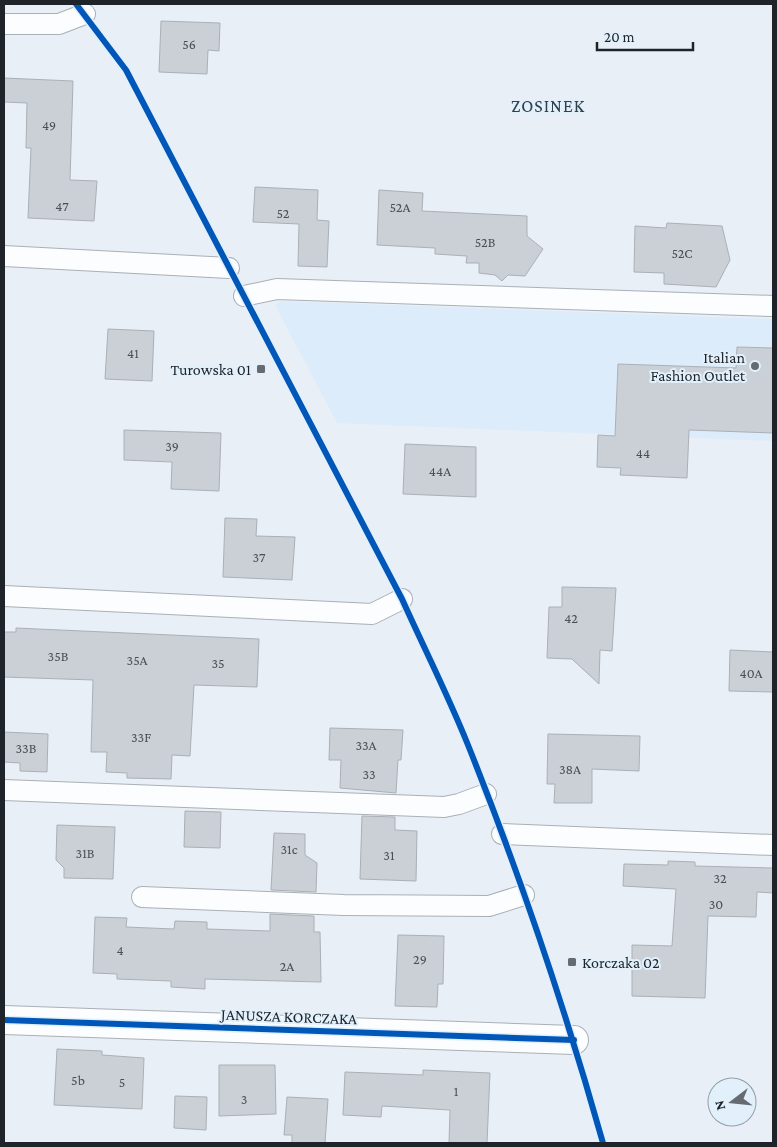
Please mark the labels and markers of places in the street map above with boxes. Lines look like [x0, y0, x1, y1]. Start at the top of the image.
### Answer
place label: Italian Fashion Outlet [650, 349, 746, 384]
marker: Italian Fashion Outlet [749, 360, 761, 372]
place label: Turowska 01 [170, 361, 251, 378]
marker: Turowska 01 [255, 363, 267, 375]
place label: Korczaka 02 [582, 954, 660, 971]
marker: Korczaka 02 [566, 956, 578, 968]

